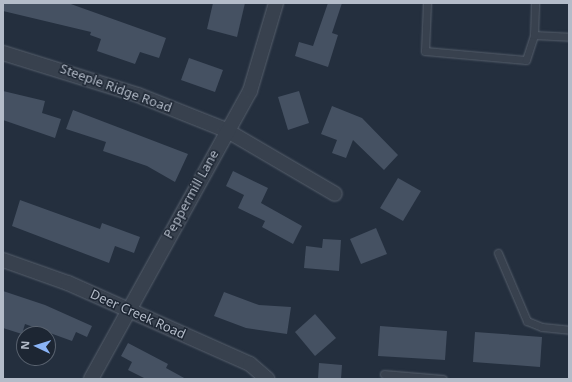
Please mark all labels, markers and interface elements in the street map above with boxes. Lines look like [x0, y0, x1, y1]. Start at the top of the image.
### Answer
street label: Steeple Ridge Road [58, 61, 174, 115]
street label: Peppermill Lane [160, 147, 222, 241]
street label: Deer Creek Road [88, 286, 188, 342]
north arrow [16, 326, 56, 366]
text: N [17, 340, 32, 350]

